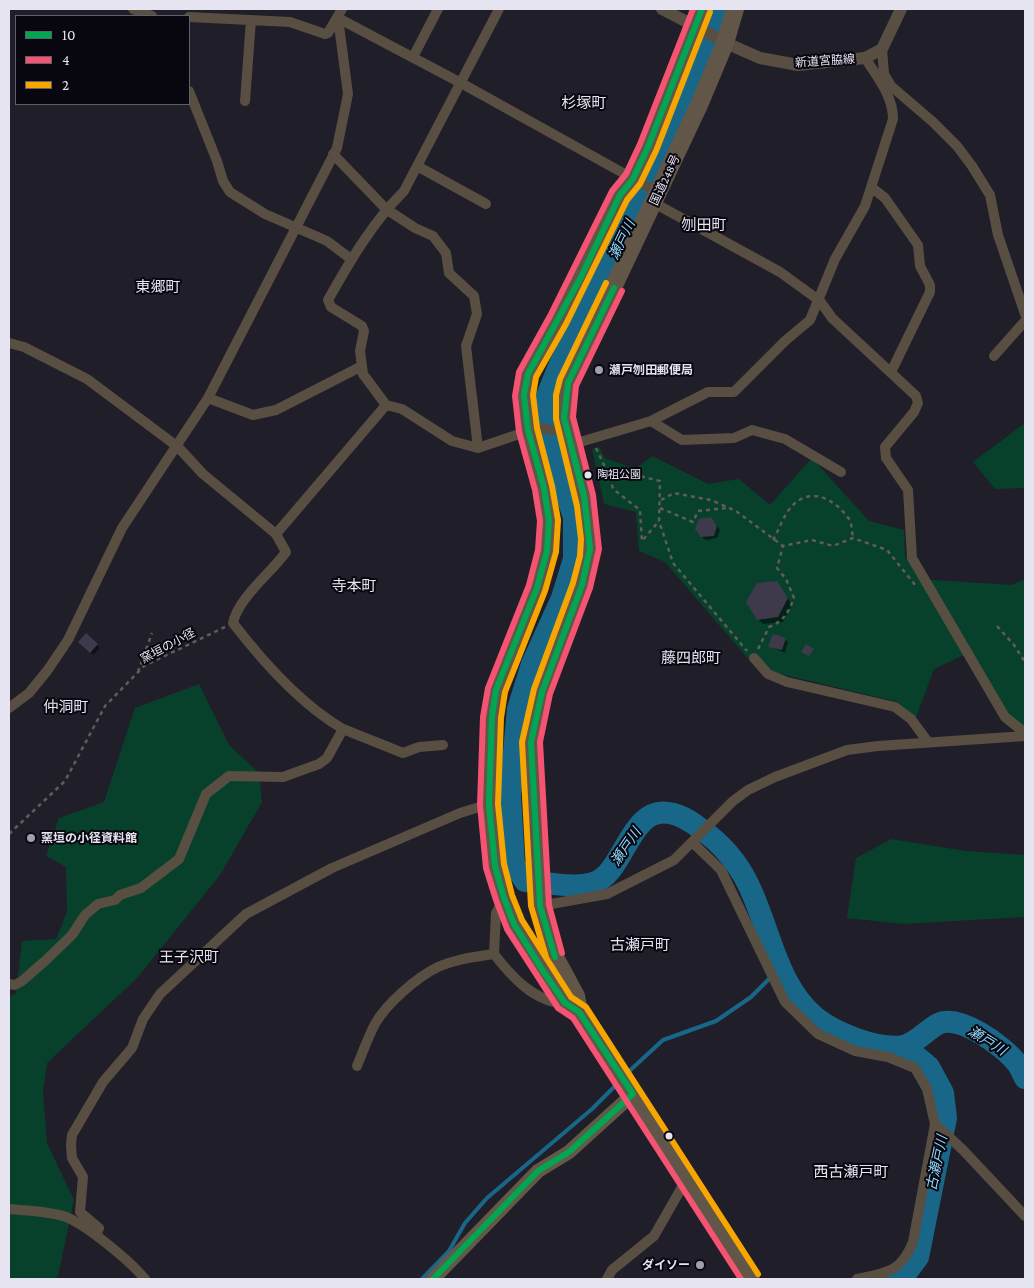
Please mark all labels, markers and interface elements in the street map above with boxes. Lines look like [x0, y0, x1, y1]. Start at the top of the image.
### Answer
legend [15, 15, 190, 105]
text: 10 [62, 27, 75, 43]
text: 4 [62, 52, 70, 68]
street label: 新道宮脇線 [795, 52, 855, 70]
text: 2 [62, 77, 69, 93]
district label: 杉塚町 [562, 94, 606, 112]
street label: 国道248号 [647, 152, 683, 208]
district label: 刎田町 [682, 216, 726, 234]
water label: 瀬戸川 [605, 217, 639, 263]
district label: 東郷町 [136, 278, 180, 296]
place label: 瀬戸刎田郵便局 [609, 363, 693, 377]
marker: 瀬戸刎田郵便局 [593, 364, 605, 376]
place label: 陶祖公園 [597, 468, 641, 482]
marker: 陶祖公園 [583, 470, 593, 480]
district label: 寺本町 [332, 577, 376, 595]
street label: 窯垣の小径 [138, 626, 198, 666]
district label: 藤四郎町 [661, 649, 721, 667]
district label: 仲洞町 [44, 698, 88, 716]
water label: 瀬戸川 [607, 825, 645, 869]
place label: 窯垣の小径資料館 [41, 831, 137, 845]
marker: 窯垣の小径資料館 [25, 832, 37, 844]
district label: 古瀬戸町 [610, 936, 670, 954]
district label: 王子沢町 [159, 948, 219, 966]
water label: 瀬戸川 [965, 1023, 1009, 1059]
unlabelled marker [664, 1131, 674, 1141]
water label: 古瀬戸川 [923, 1134, 951, 1192]
district label: 西古瀬戸町 [814, 1163, 888, 1181]
place label: ダイソー [642, 1258, 690, 1272]
marker: ダイソー [694, 1259, 706, 1271]

